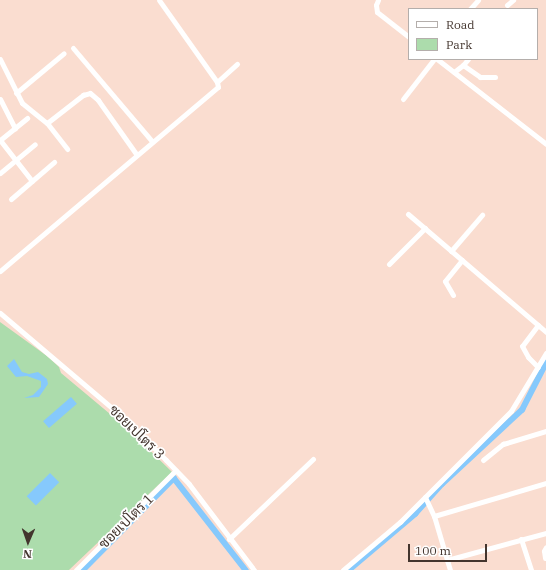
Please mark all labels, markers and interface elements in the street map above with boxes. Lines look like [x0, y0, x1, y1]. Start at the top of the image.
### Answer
legend [408, 8, 538, 60]
text: Road [446, 17, 475, 32]
text: Park [446, 37, 472, 52]
street label: ซอยเปโตร 3 [106, 401, 168, 463]
street label: ซอยเปโตร 1 [95, 490, 157, 552]
north arrow [8, 522, 48, 562]
scale bar [410, 536, 489, 562]
text: 100 m [415, 543, 451, 558]
text: N [23, 547, 32, 561]

